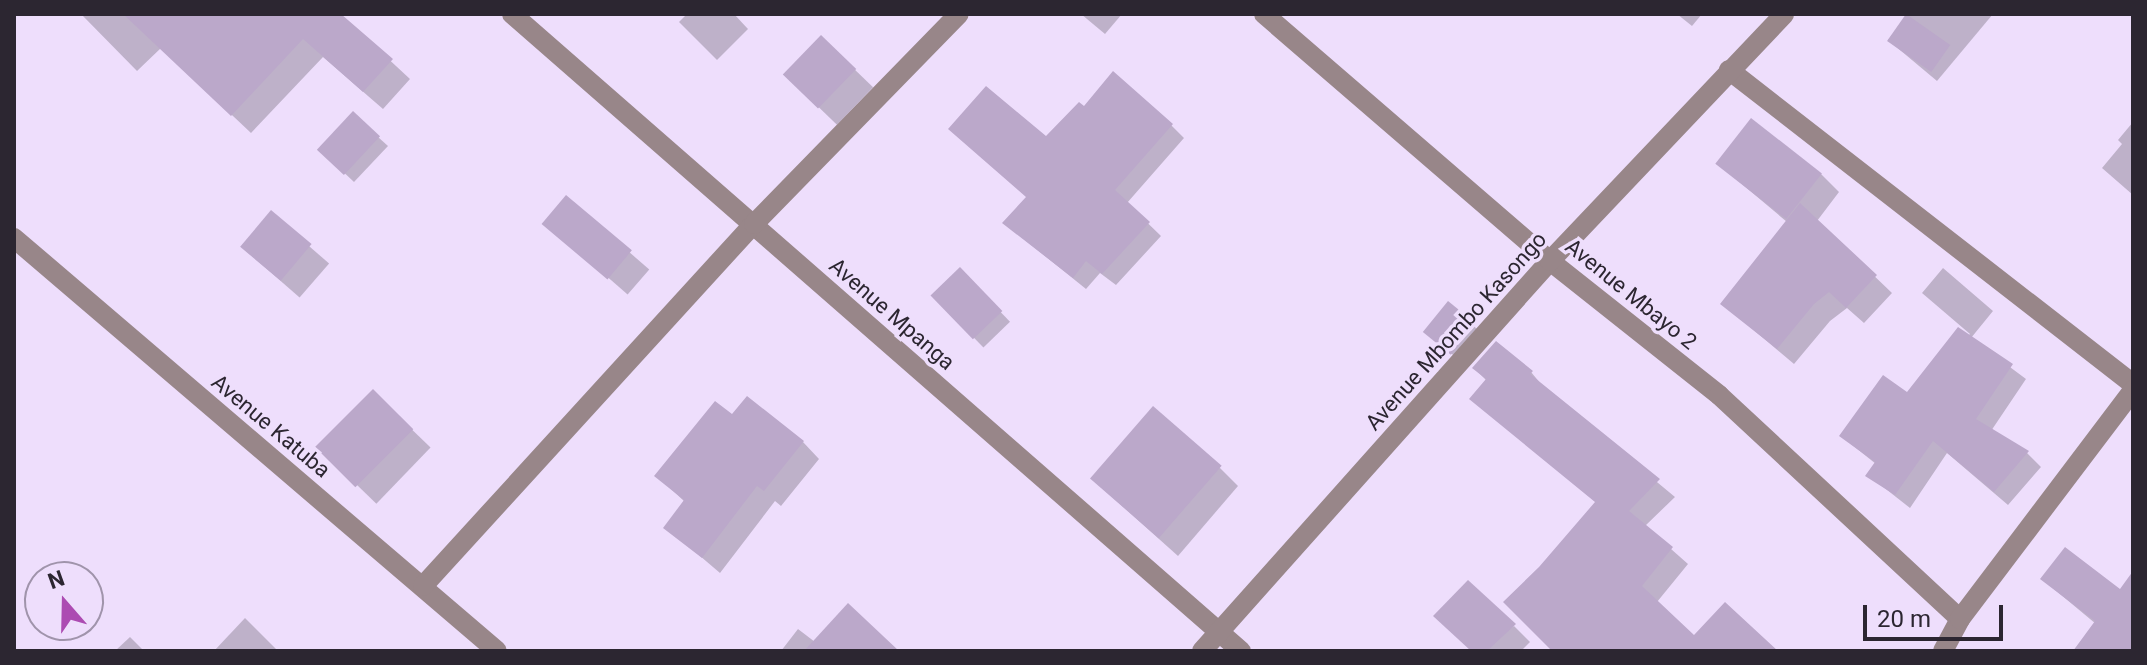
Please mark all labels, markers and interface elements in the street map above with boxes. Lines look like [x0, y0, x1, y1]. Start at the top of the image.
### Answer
street label: Avenue Mbombo Kasongo [1360, 226, 1552, 436]
street label: Avenue Mbayo 2 [1560, 233, 1702, 355]
street label: Avenue Mpanga [824, 252, 960, 376]
street label: Avenue Katuba [206, 369, 336, 483]
north arrow [24, 561, 104, 641]
text: N [45, 565, 68, 594]
scale bar [1867, 589, 2007, 639]
text: 20 m [1877, 605, 1931, 633]

